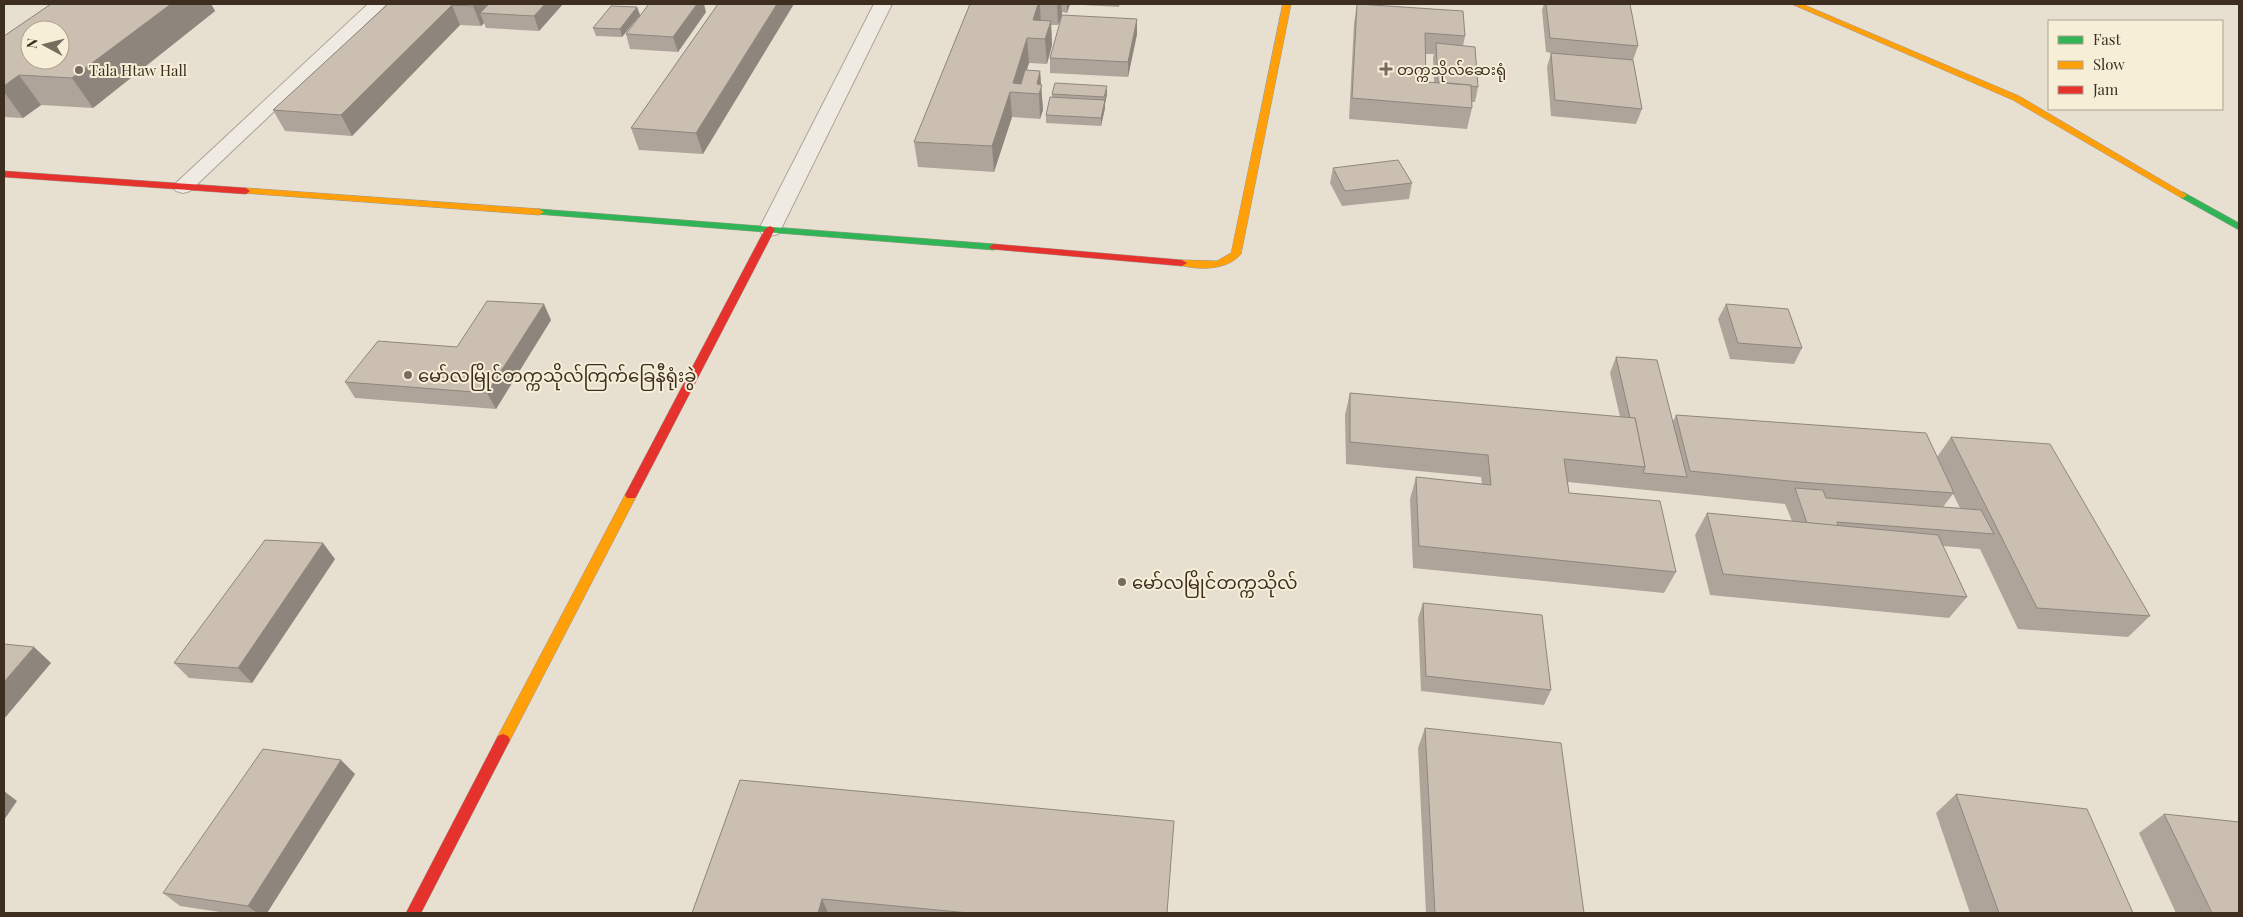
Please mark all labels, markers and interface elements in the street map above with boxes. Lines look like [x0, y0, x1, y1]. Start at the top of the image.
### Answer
north arrow [20, 20, 70, 70]
legend [2048, 20, 2223, 110]
text: Fast [2093, 29, 2122, 49]
text: N [22, 37, 42, 50]
text: Slow [2093, 54, 2125, 74]
place label: တက္ကသိုလ်ဆေးရုံ [1397, 59, 1506, 82]
place label: Tala Htaw Hall [89, 60, 187, 80]
marker: တက္ကသိုလ်ဆေးရုံ [1379, 62, 1393, 76]
marker: Tala Htaw Hall [73, 64, 85, 76]
text: Jam [2092, 79, 2119, 99]
place label: မော်လမြိုင်တက္ကသိုလ်ကြက်ခြေနီရုံးခွဲ [418, 362, 696, 391]
marker: မော်လမြိုင်တက္ကသိုလ်ကြက်ခြေနီရုံးခွဲ [402, 369, 414, 381]
place label: မော်လမြိုင်တက္ကသိုလ် [1132, 569, 1297, 598]
marker: မော်လမြိုင်တက္ကသိုလ် [1116, 576, 1128, 588]

